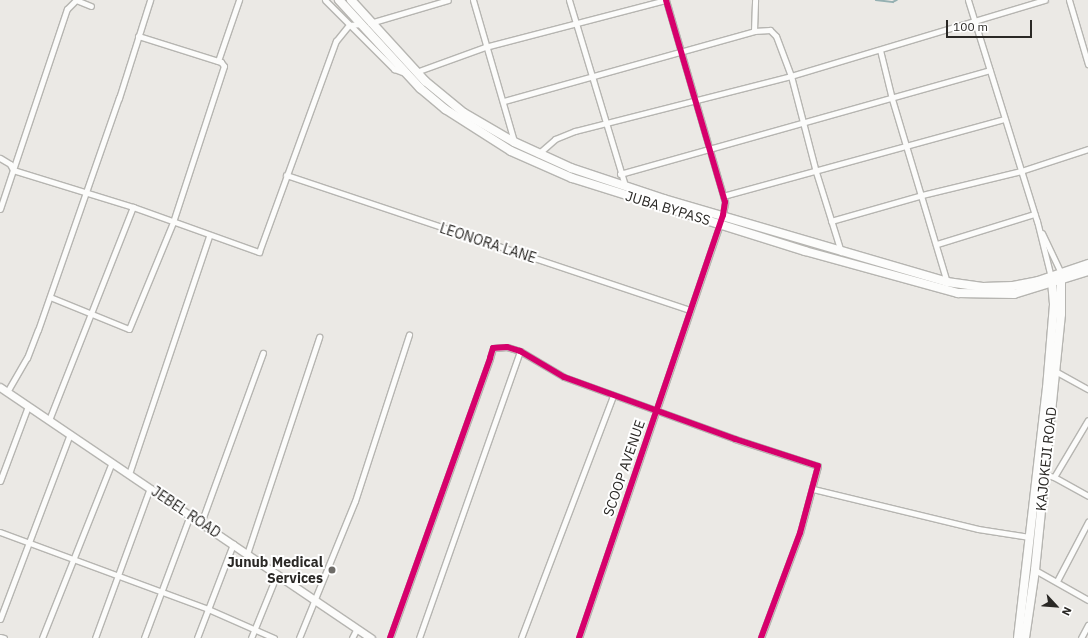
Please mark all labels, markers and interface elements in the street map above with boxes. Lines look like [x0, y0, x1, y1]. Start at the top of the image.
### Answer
scale bar [948, 12, 1034, 38]
text: 100 m [953, 19, 988, 34]
street label: JUBA BYPASS [624, 187, 712, 229]
street label: LEONORA LANE [438, 219, 538, 267]
street label: KAJOKEJI ROAD [1032, 406, 1060, 512]
street label: SCOOP AVENUE [600, 418, 648, 518]
street label: JEBEL ROAD [148, 483, 224, 541]
place label: Junub Medical Services [227, 554, 323, 586]
marker: Junub Medical Services [326, 564, 338, 576]
north arrow [1036, 586, 1076, 626]
text: N [1059, 605, 1075, 618]

